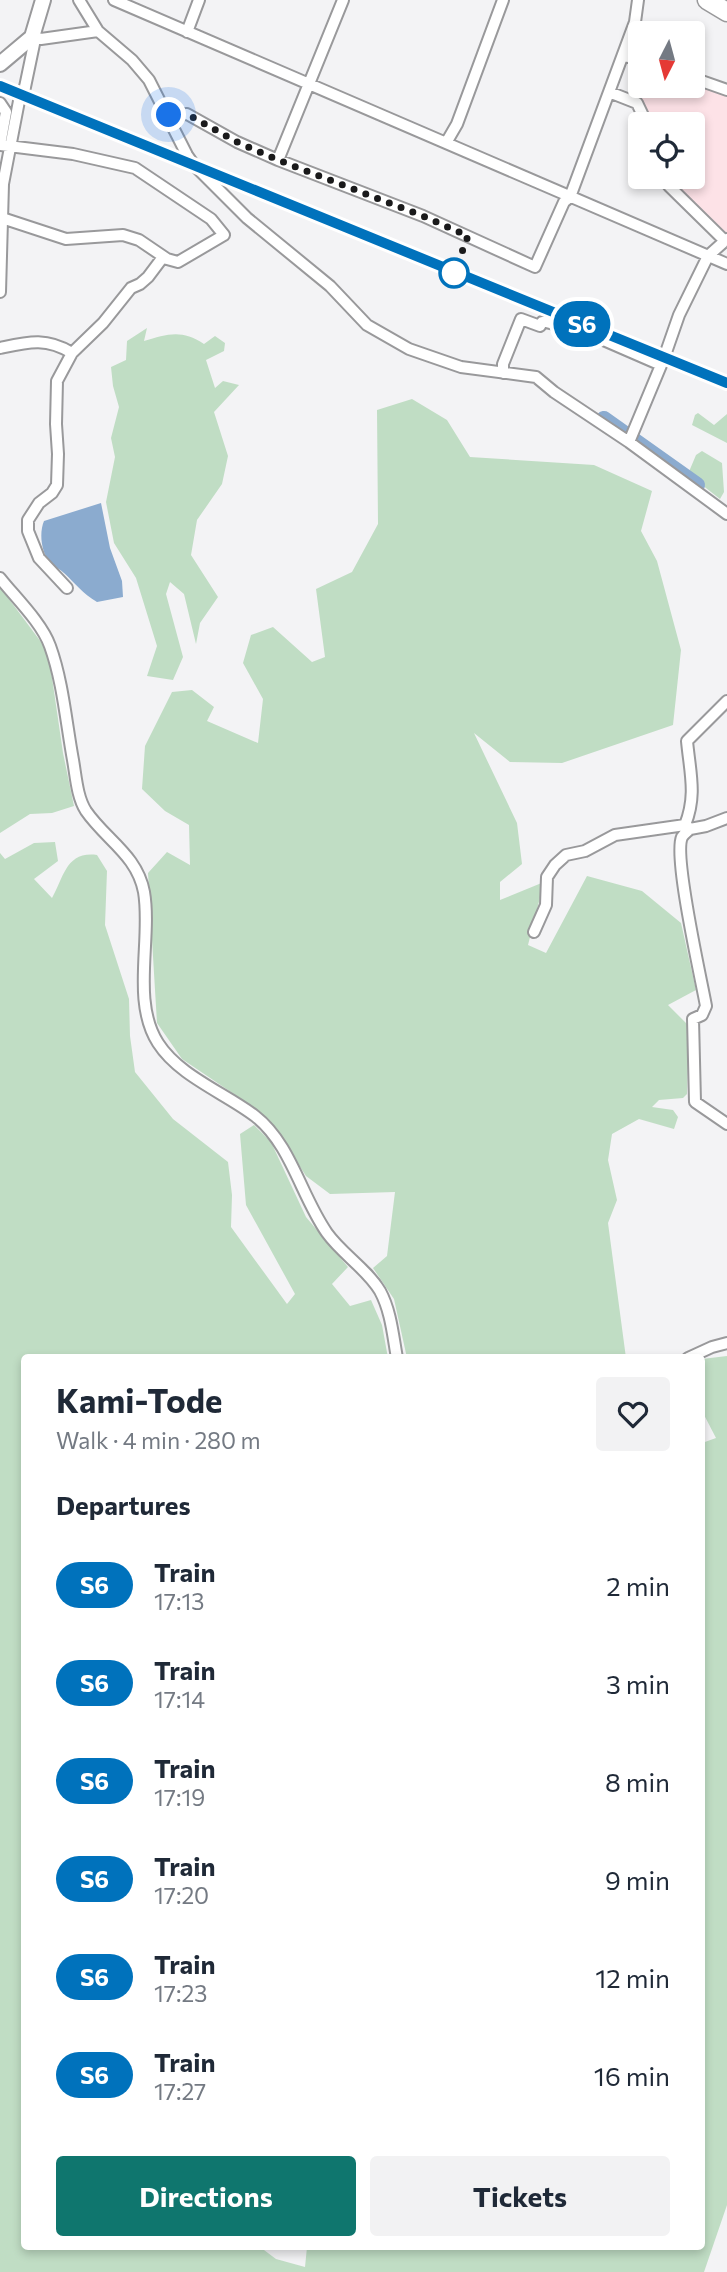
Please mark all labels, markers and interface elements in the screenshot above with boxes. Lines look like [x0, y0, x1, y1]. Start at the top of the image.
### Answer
north arrow [628, 21, 705, 98]
map controls [628, 21, 705, 189]
your location [151, 97, 186, 132]
button: locate [628, 112, 705, 189]
unlabelled marker [439, 258, 469, 288]
line badge: S6 [550, 301, 614, 347]
text: S6 [567, 309, 597, 338]
button: heart [596, 1377, 670, 1451]
text: Kami-Tode [56, 1379, 222, 1420]
text: Walk · 4 min · 280 m [56, 1426, 261, 1454]
text: Departures [56, 1489, 191, 1520]
text: Train [154, 1556, 216, 1587]
text: S6 [80, 1570, 109, 1599]
text: 2 min [606, 1570, 670, 1601]
text: 17:13 [154, 1587, 204, 1615]
text: Train [154, 1654, 216, 1685]
text: S6 [80, 1668, 109, 1697]
text: 3 min [606, 1668, 670, 1699]
text: 17:14 [154, 1685, 205, 1713]
text: Train [154, 1752, 216, 1783]
text: S6 [80, 1766, 109, 1795]
text: 8 min [605, 1766, 670, 1797]
text: 17:19 [154, 1783, 205, 1811]
text: Train [154, 1850, 216, 1881]
text: S6 [80, 1864, 109, 1893]
text: 9 min [605, 1864, 670, 1895]
text: 17:20 [154, 1881, 209, 1909]
text: Train [154, 1948, 216, 1979]
text: S6 [80, 1962, 109, 1991]
text: 12 min [595, 1962, 670, 1993]
text: 17:23 [154, 1979, 207, 2007]
text: Train [154, 2046, 216, 2077]
text: S6 [80, 2060, 109, 2089]
text: 16 min [594, 2060, 670, 2091]
text: 17:27 [154, 2077, 206, 2105]
button: Directions [56, 2156, 356, 2236]
button: Tickets [370, 2156, 670, 2236]

